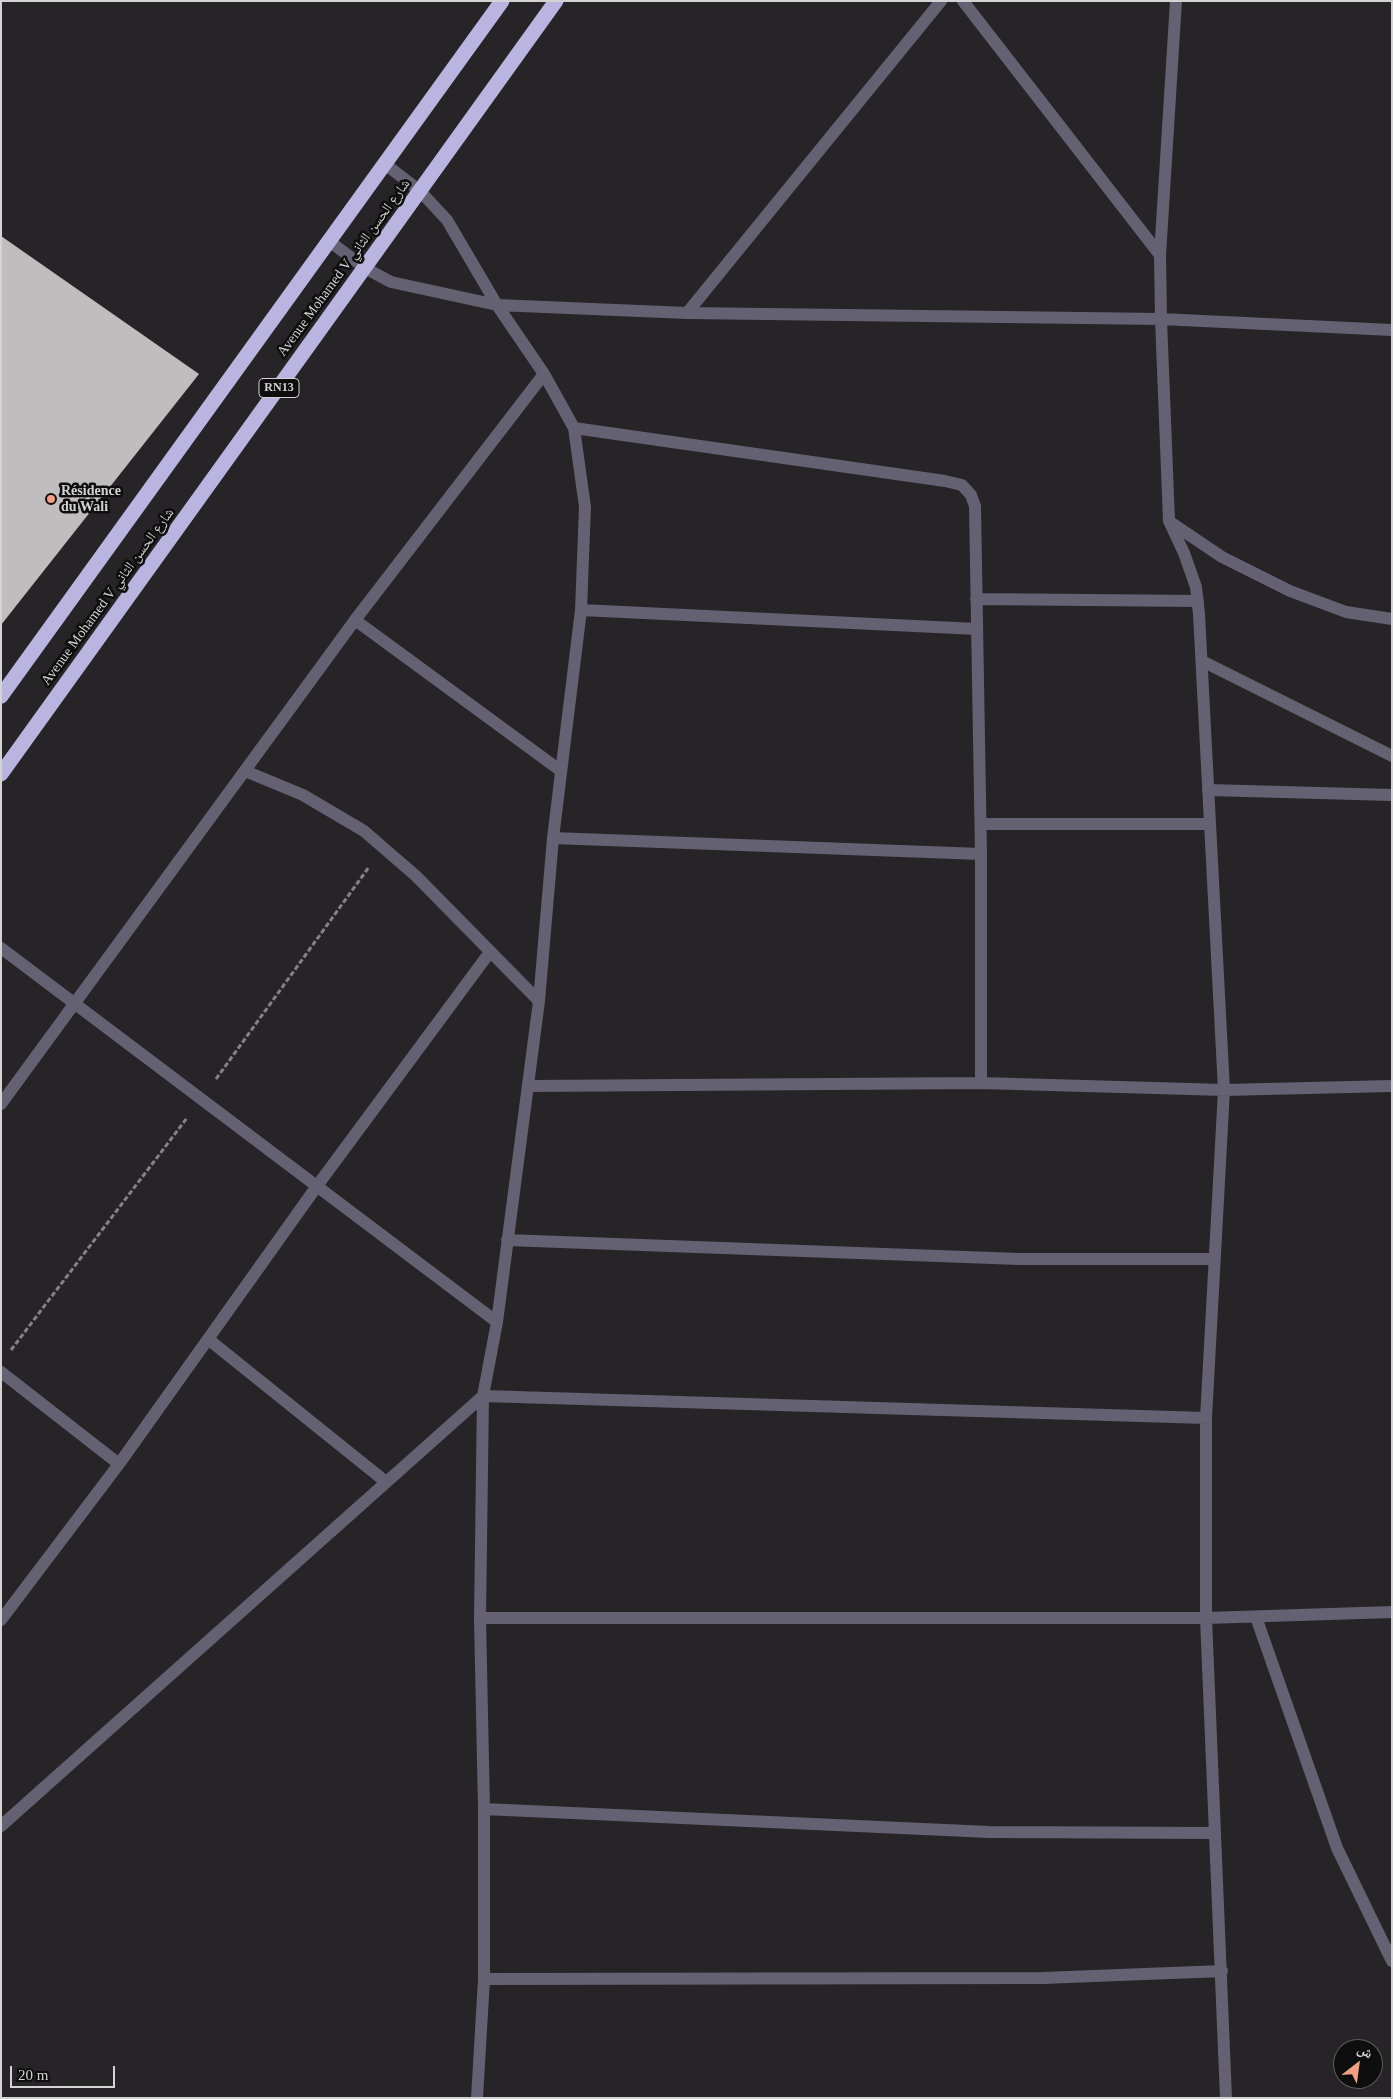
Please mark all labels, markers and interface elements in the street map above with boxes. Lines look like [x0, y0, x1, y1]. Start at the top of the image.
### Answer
street label: Avenue Mohamed V شارع الحسن الثاني [274, 176, 414, 360]
road number: RN13 [259, 378, 299, 398]
place label: Résidence du Wali [61, 483, 121, 516]
marker: Résidence du Wali [45, 493, 57, 505]
street label: Avenue Mohamed V شارع الحسن الثاني [38, 505, 178, 689]
north arrow [1333, 2039, 1383, 2089]
text: ش [1355, 2041, 1375, 2062]
scale bar [12, 2056, 118, 2088]
text: 20 m [18, 2067, 48, 2083]

